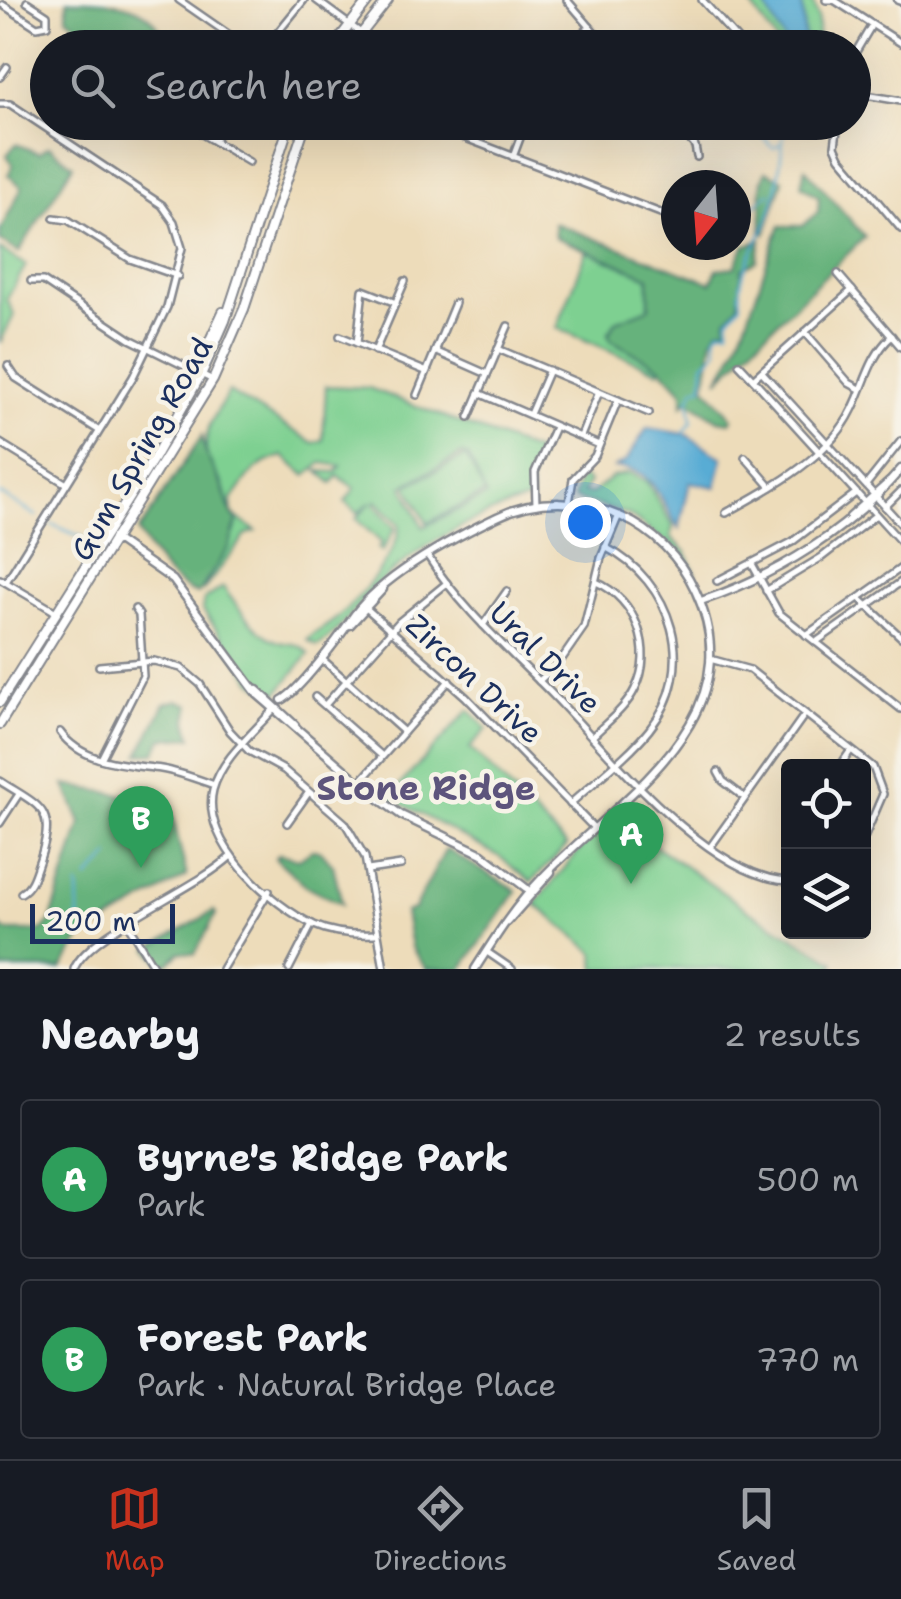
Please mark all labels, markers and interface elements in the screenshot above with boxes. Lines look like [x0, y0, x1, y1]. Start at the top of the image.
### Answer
search box [30, 30, 871, 140]
icon: search [65, 58, 120, 113]
text: Search here [145, 60, 362, 111]
north arrow [661, 170, 751, 260]
street label: Gum Spring Road [61, 329, 222, 568]
your location [560, 497, 611, 548]
street label: Ural Drive [480, 592, 611, 723]
street label: Zircon Drive [397, 605, 552, 753]
map controls [781, 759, 871, 939]
button: locate [781, 759, 871, 849]
district label: Stone Ridge [316, 764, 536, 811]
pin: B [108, 786, 174, 868]
pin: A [598, 802, 664, 884]
button: layers [781, 849, 871, 939]
scale bar [30, 899, 175, 944]
text: 200 m [45, 902, 136, 940]
text: Nearby [40, 1006, 200, 1062]
text: 2 results [724, 1013, 861, 1056]
text: Byrne's Ridge Park [137, 1132, 509, 1183]
text: A [62, 1158, 87, 1201]
text: 500 m [757, 1158, 859, 1201]
text: Park [137, 1183, 206, 1226]
text: Forest Park [137, 1312, 368, 1363]
text: B [65, 1338, 84, 1381]
text: 770 m [756, 1338, 859, 1381]
text: Park · Natural Bridge Place [137, 1363, 556, 1406]
tab: Map [105, 1481, 165, 1579]
tab: Directions [374, 1481, 507, 1579]
tab: Saved [717, 1481, 796, 1579]

